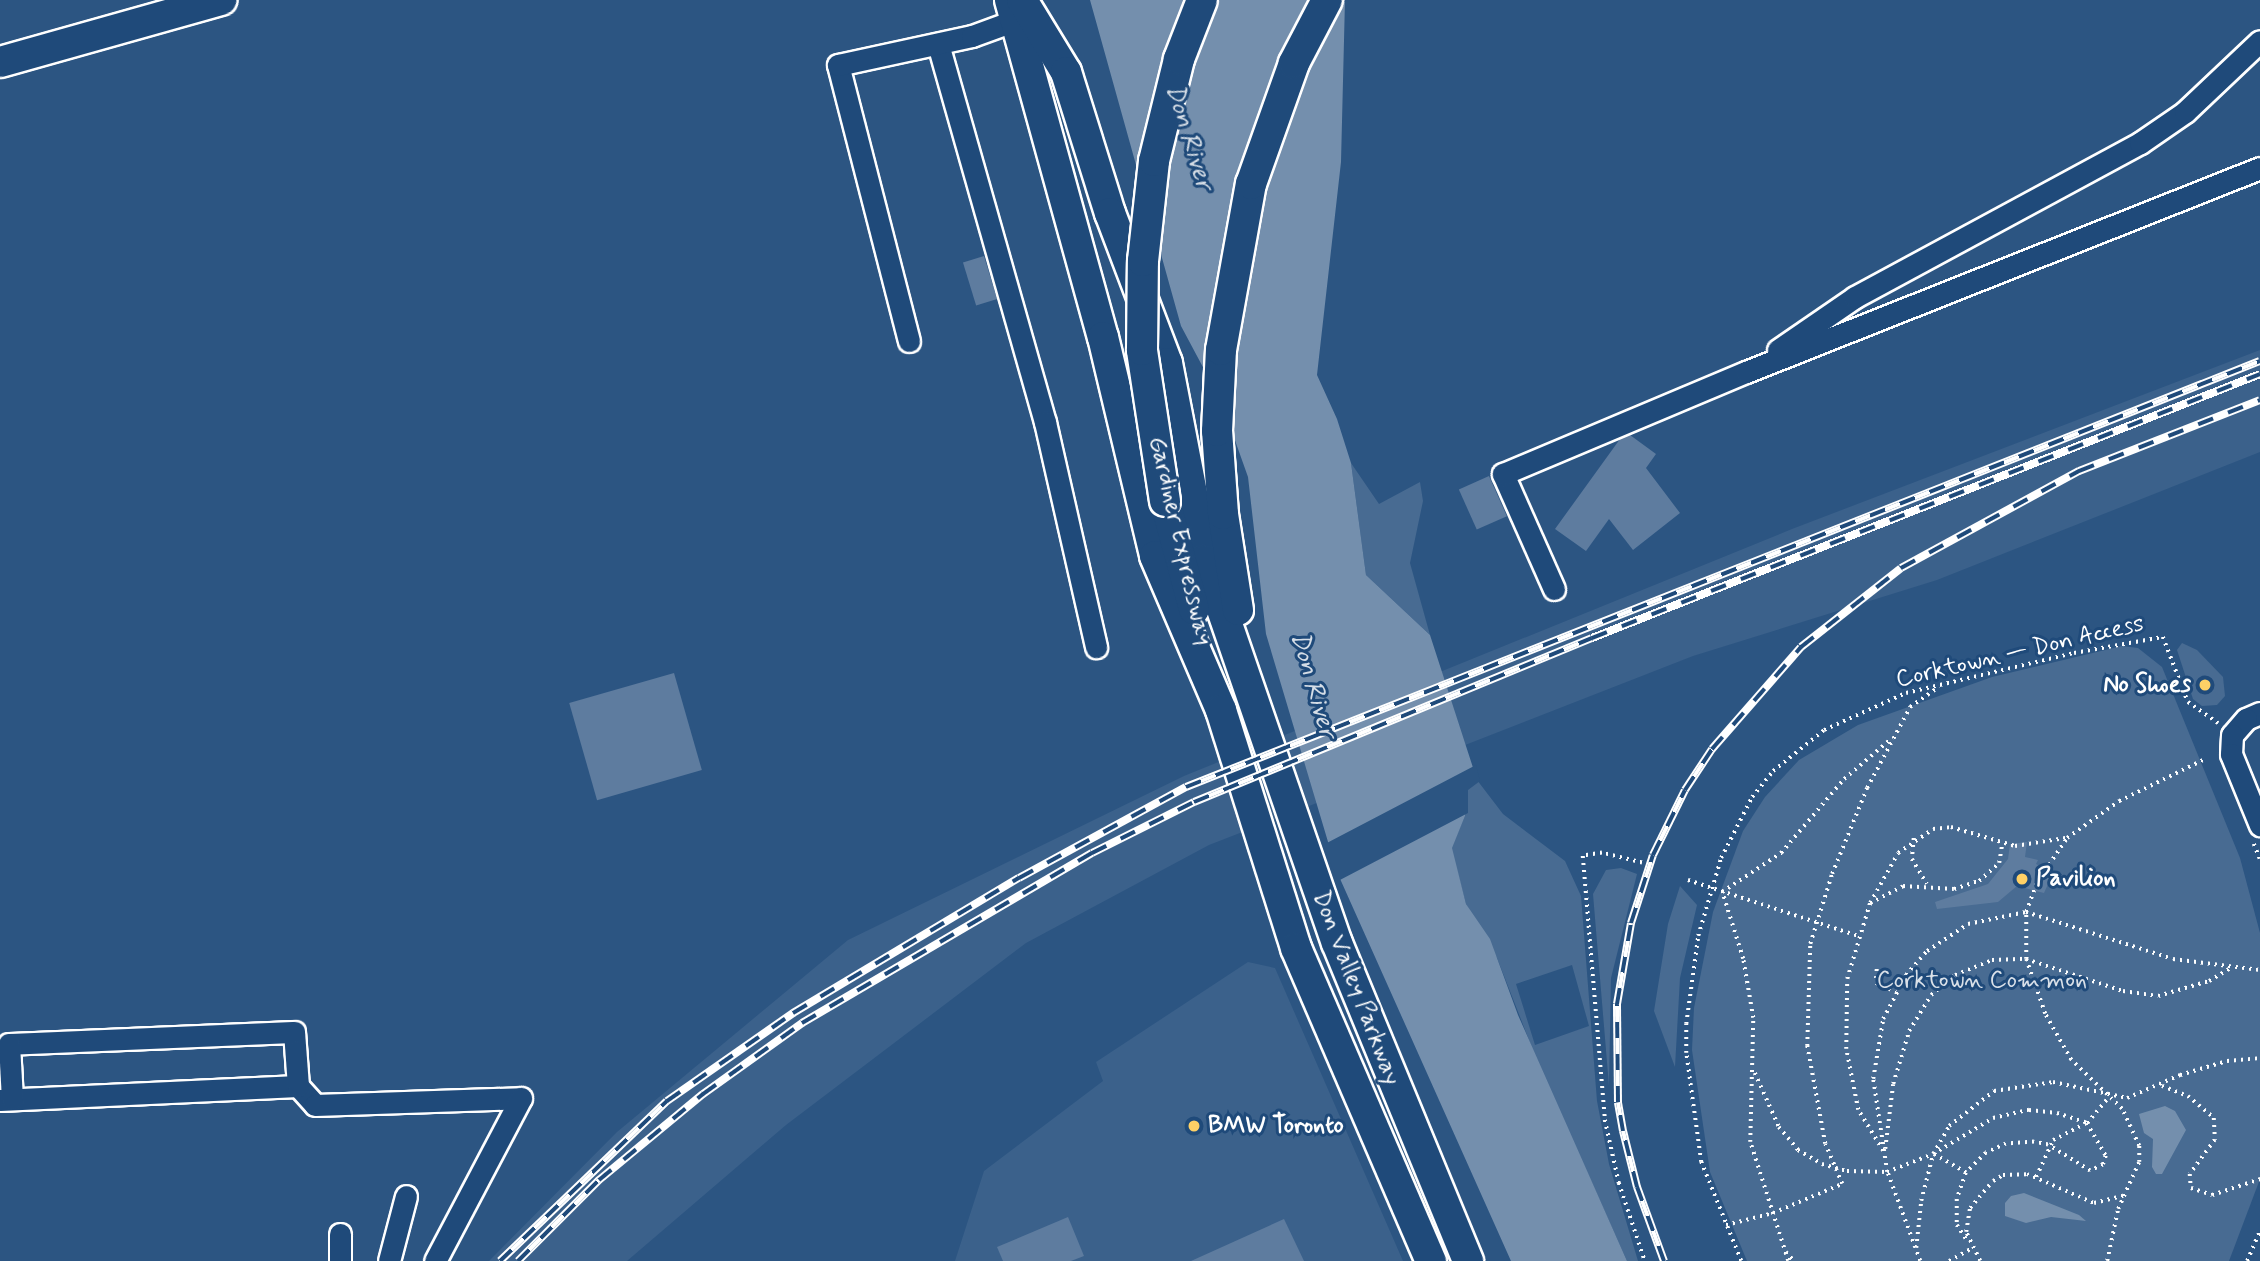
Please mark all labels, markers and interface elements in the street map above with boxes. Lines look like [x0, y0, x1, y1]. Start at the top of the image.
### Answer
water label: Don River [1157, 81, 1219, 193]
street label: Gardiner Expressway [1141, 430, 1219, 652]
street label: Corktown — Don Access [1893, 609, 2147, 695]
water label: Don River [1282, 629, 1342, 741]
place label: No Shoes [2102, 671, 2191, 699]
marker: No Shoes [2197, 677, 2213, 693]
place label: Pavilion [2036, 865, 2116, 893]
marker: Pavilion [2014, 871, 2030, 887]
street label: Don Valley Parkway [1306, 889, 1406, 1087]
park label: Corktown Common [1877, 967, 2087, 995]
place label: BMW Toronto [1208, 1112, 1344, 1140]
marker: BMW Toronto [1186, 1118, 1202, 1134]

